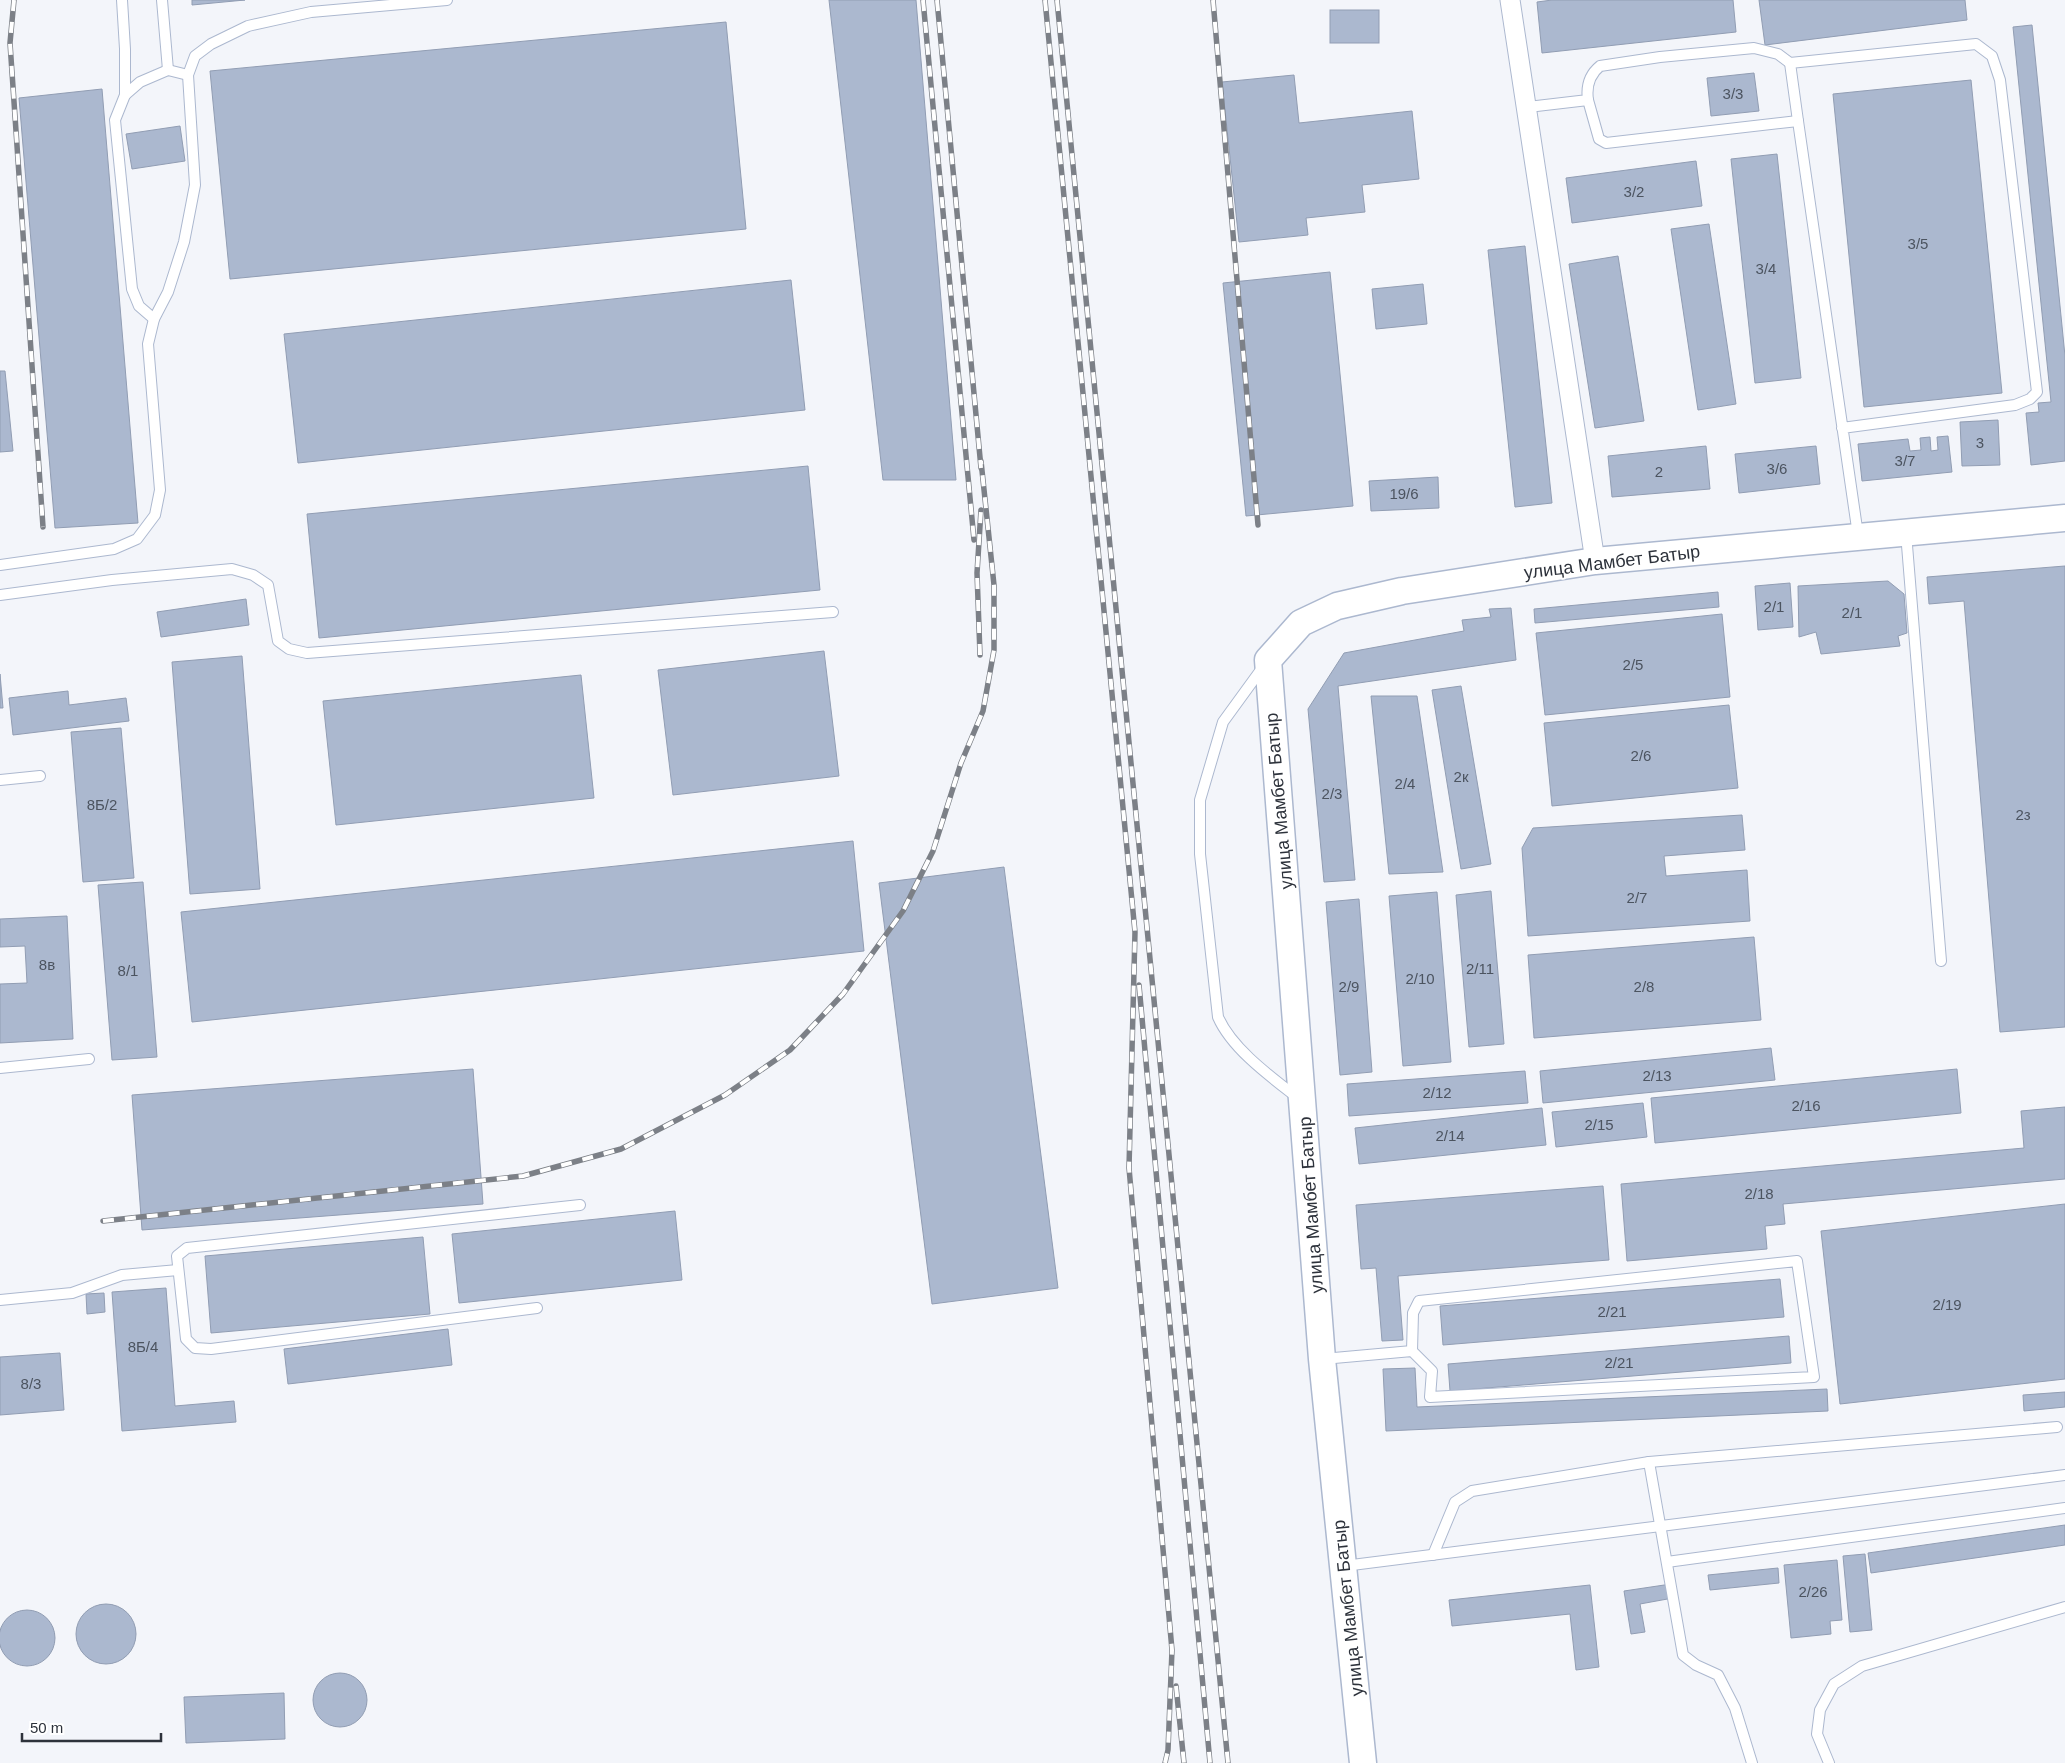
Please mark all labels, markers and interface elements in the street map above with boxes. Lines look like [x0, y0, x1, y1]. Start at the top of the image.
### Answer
house number: 3/3 [1723, 85, 1743, 102]
house number: 3/2 [1624, 183, 1644, 200]
house number: 3/5 [1908, 235, 1928, 252]
house number: 3/4 [1756, 260, 1776, 277]
house number: 3 [1976, 434, 1984, 451]
house number: 3/7 [1895, 452, 1915, 469]
house number: 3/6 [1767, 460, 1787, 477]
house number: 2 [1655, 463, 1663, 480]
house number: 19/6 [1389, 485, 1419, 502]
street label: улица Мамбет Батыр [1523, 541, 1701, 583]
house number: 2/1 [1764, 598, 1784, 615]
house number: 2/1 [1842, 604, 1862, 621]
house number: 2/5 [1623, 656, 1643, 673]
street label: улица Мамбет Батыр [1261, 712, 1297, 890]
house number: 2/6 [1631, 747, 1651, 764]
house number: 2к [1454, 768, 1469, 785]
house number: 2/4 [1395, 775, 1415, 792]
house number: 2/3 [1322, 785, 1342, 802]
house number: 8Б/2 [87, 796, 117, 813]
house number: 2з [2015, 806, 2031, 823]
house number: 2/7 [1627, 889, 1647, 906]
house number: 8в [39, 956, 55, 973]
house number: 2/11 [1466, 960, 1494, 977]
house number: 8/1 [118, 962, 138, 979]
house number: 2/10 [1405, 970, 1435, 987]
house number: 2/9 [1339, 978, 1359, 995]
house number: 2/8 [1634, 978, 1654, 995]
house number: 2/13 [1642, 1067, 1672, 1084]
house number: 2/12 [1422, 1084, 1452, 1101]
house number: 2/16 [1791, 1097, 1821, 1114]
street label: улица Мамбет Батыр [1295, 1116, 1327, 1294]
house number: 2/15 [1584, 1116, 1614, 1133]
house number: 2/14 [1435, 1127, 1465, 1144]
house number: 2/18 [1744, 1185, 1774, 1202]
house number: 2/19 [1932, 1296, 1962, 1313]
house number: 2/21 [1597, 1303, 1627, 1320]
house number: 8Б/4 [128, 1338, 158, 1355]
house number: 2/21 [1604, 1354, 1634, 1371]
house number: 8/3 [21, 1375, 41, 1392]
street label: улица Мамбет Батыр [1329, 1519, 1367, 1697]
house number: 2/26 [1798, 1583, 1828, 1600]
scale bar [22, 1710, 161, 1742]
text: 50 m [30, 1719, 63, 1736]

